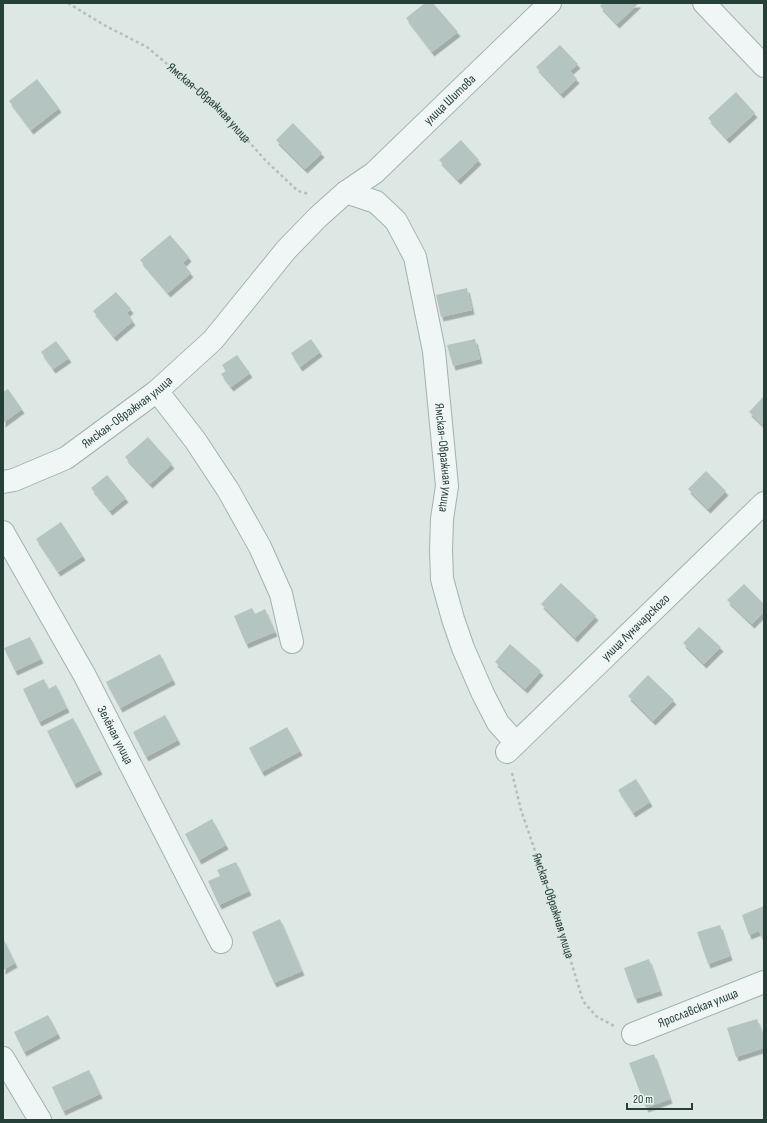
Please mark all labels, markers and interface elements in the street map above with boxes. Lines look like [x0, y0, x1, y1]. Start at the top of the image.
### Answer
street label: Ямская-Овражная улица [164, 59, 254, 146]
street label: улица Шитова [420, 71, 479, 128]
street label: Ямская-Овражная улица [79, 373, 176, 452]
street label: Ямская-Овражная улица [431, 402, 455, 513]
street label: улица Луначарского [598, 591, 673, 664]
street label: Зелёная улица [94, 703, 137, 767]
street label: Ямская-Овражная улица [528, 851, 578, 960]
street label: Ярославская улица [656, 985, 740, 1031]
scale bar [627, 1085, 692, 1111]
text: 20 m [633, 1092, 653, 1107]

